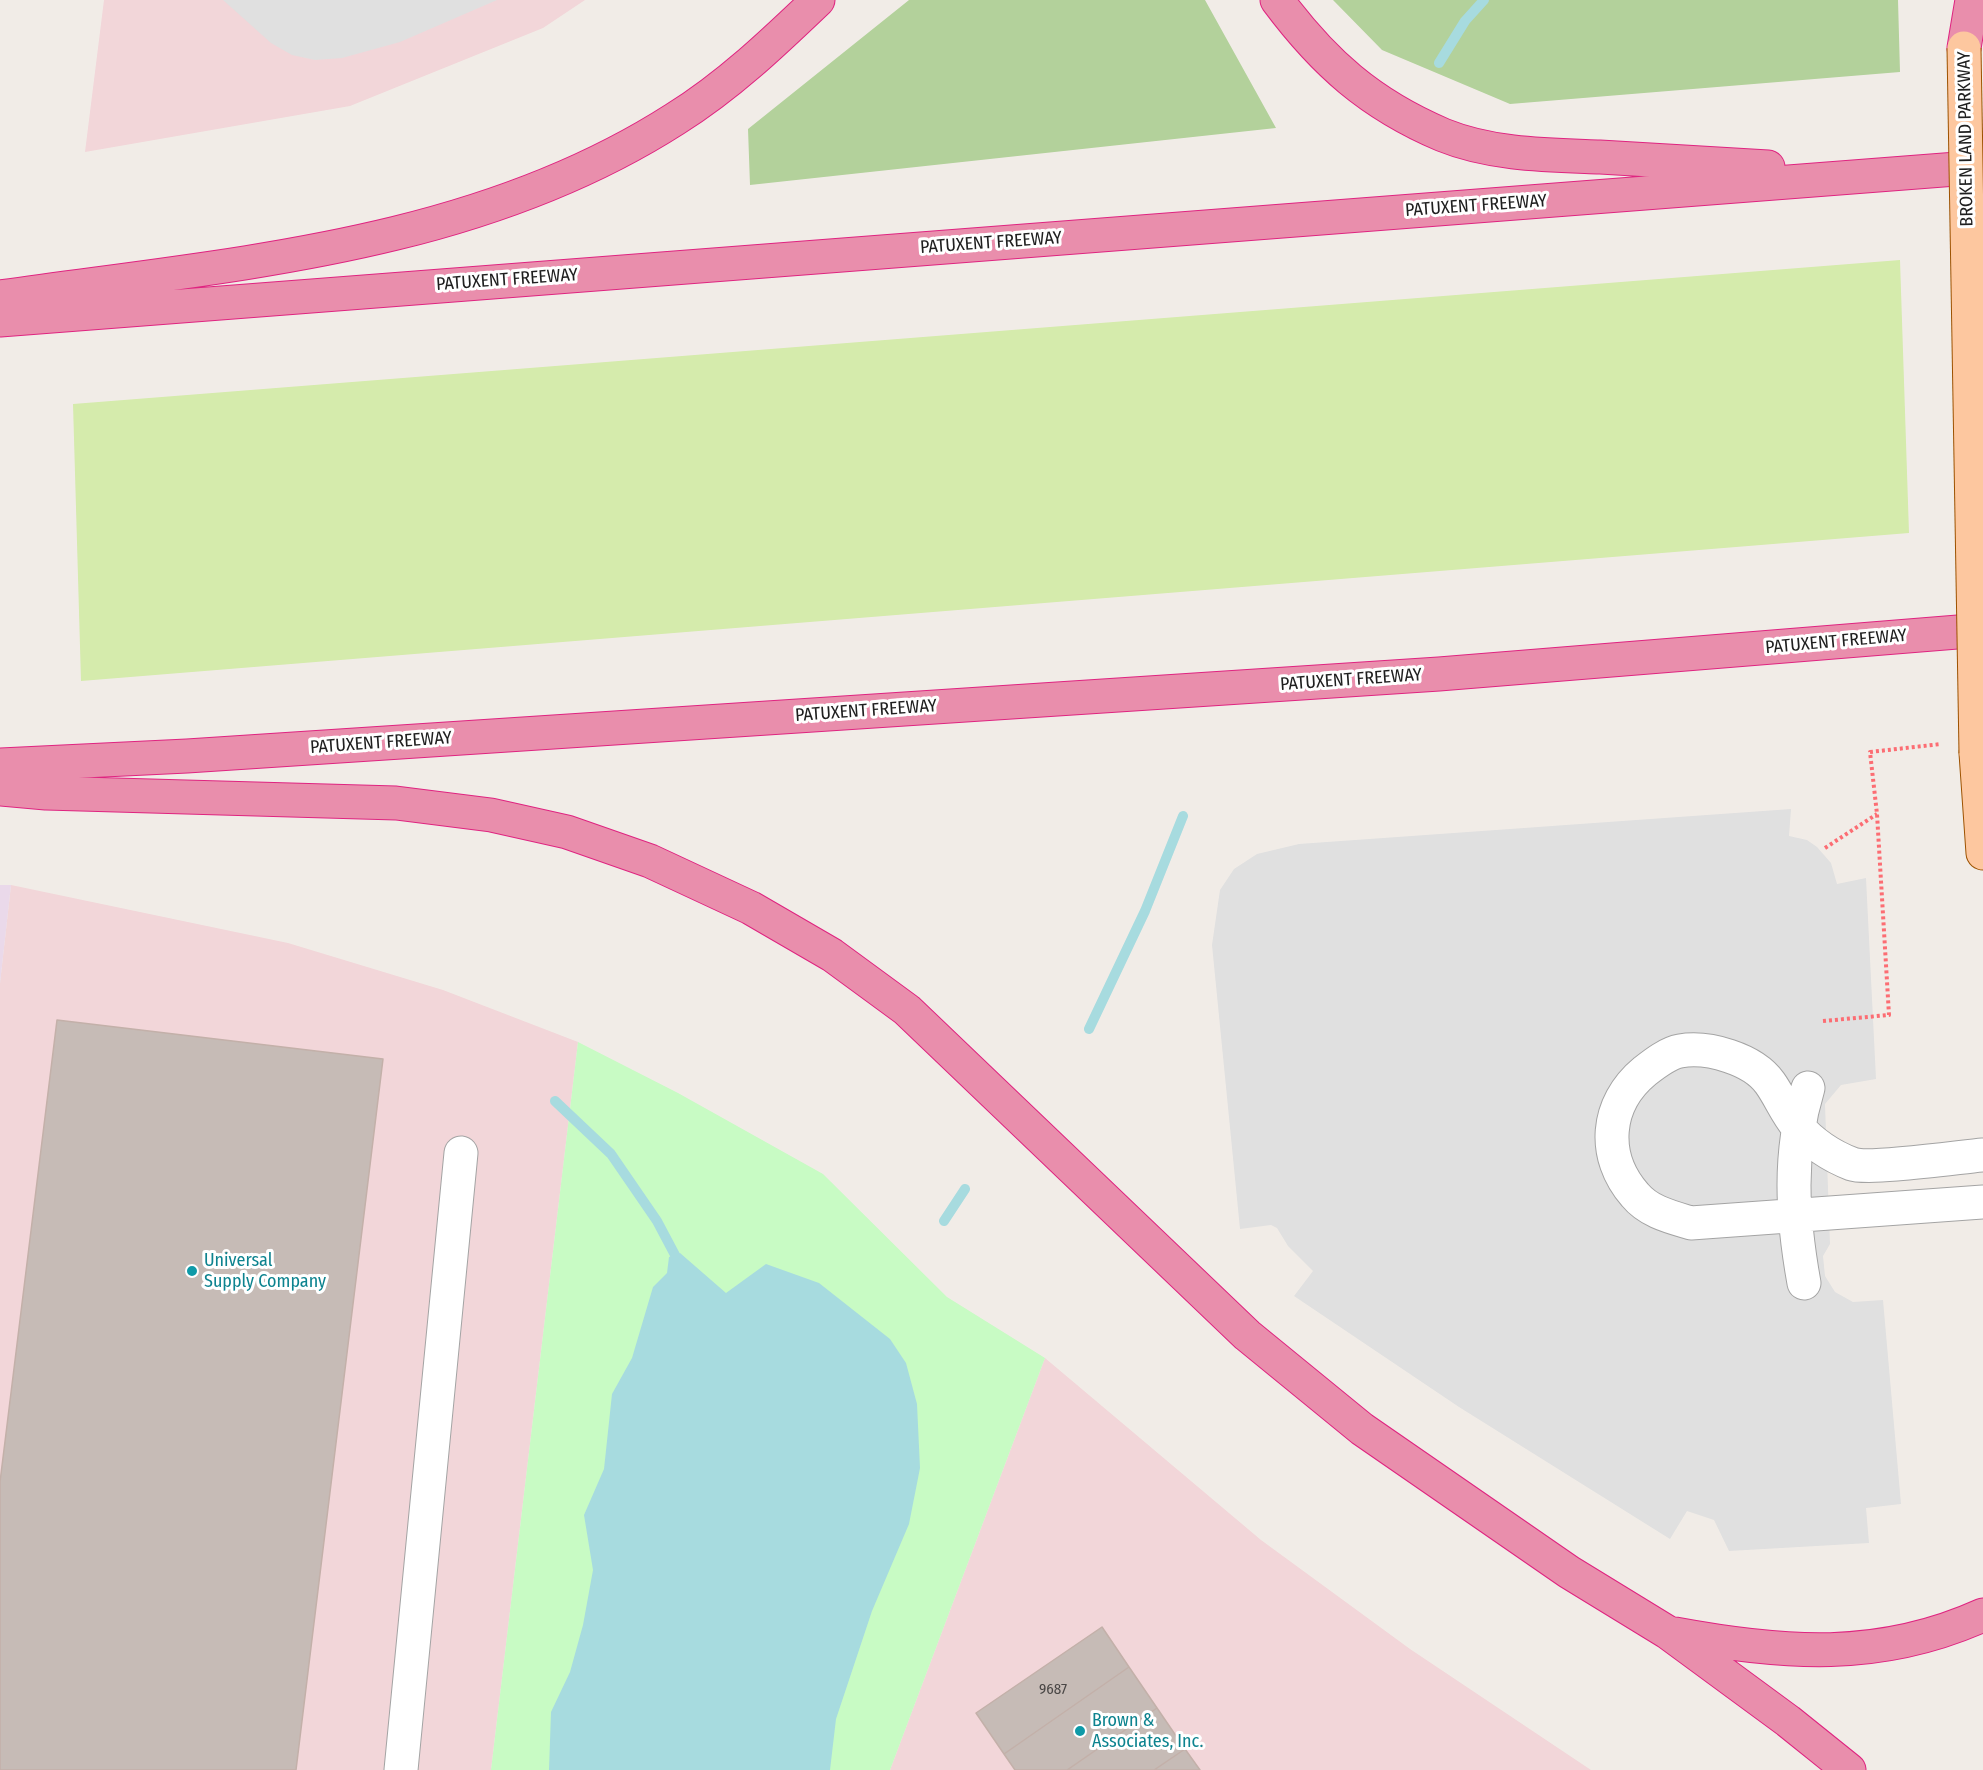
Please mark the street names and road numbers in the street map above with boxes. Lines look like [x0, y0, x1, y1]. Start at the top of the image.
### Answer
street label: BROKEN LAND PARKWAY [1954, 51, 1978, 227]
street label: PATUXENT FREEWAY [1404, 190, 1548, 222]
street label: PATUXENT FREEWAY [919, 227, 1063, 259]
street label: PATUXENT FREEWAY [435, 264, 579, 296]
street label: PATUXENT FREEWAY [1764, 625, 1908, 659]
street label: PATUXENT FREEWAY [1279, 664, 1423, 696]
street label: PATUXENT FREEWAY [794, 695, 938, 727]
street label: PATUXENT FREEWAY [309, 727, 453, 759]

